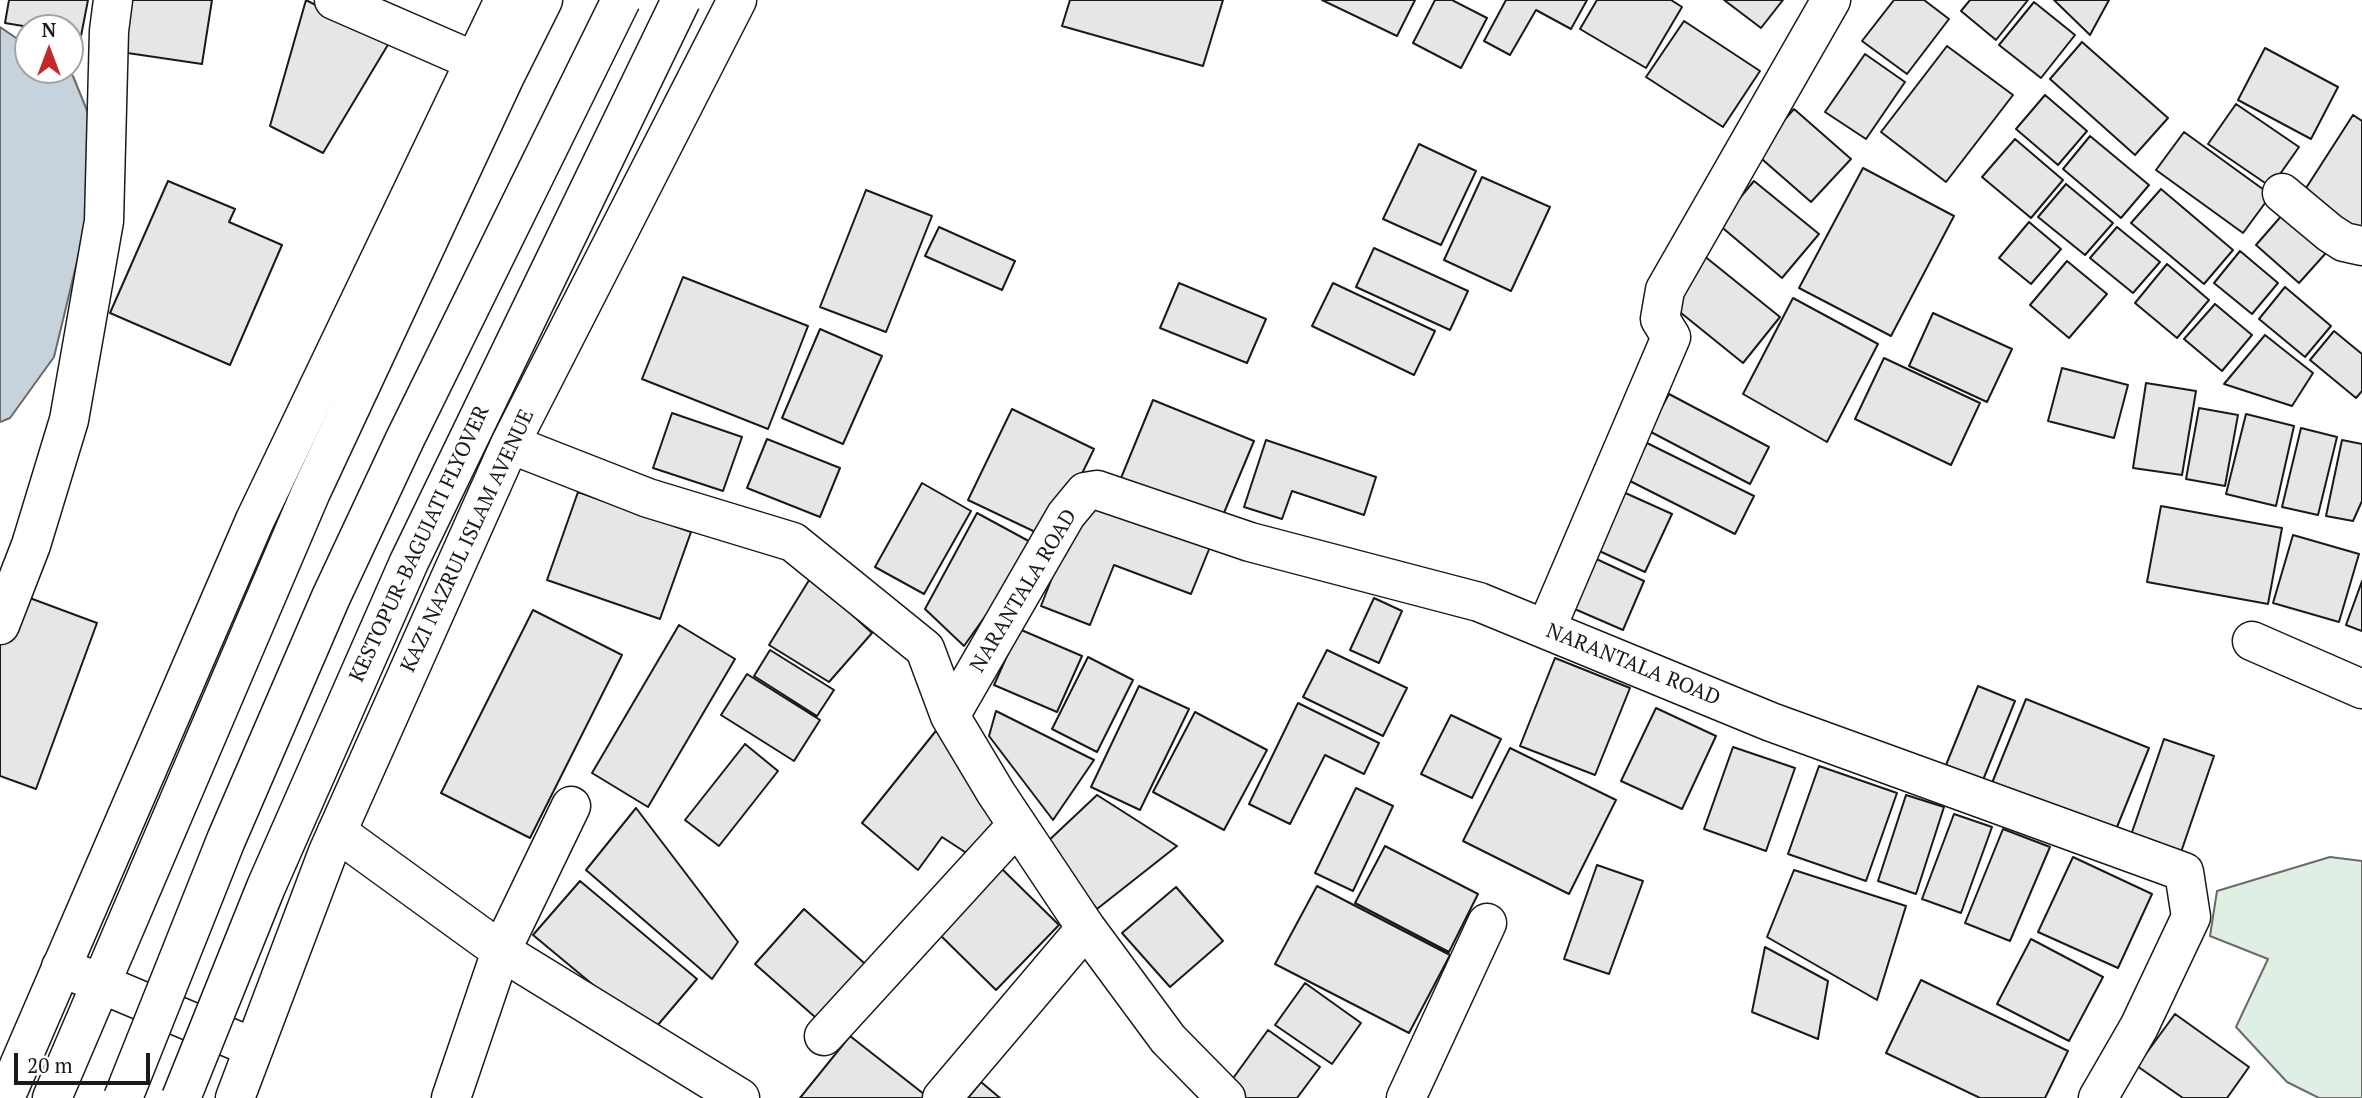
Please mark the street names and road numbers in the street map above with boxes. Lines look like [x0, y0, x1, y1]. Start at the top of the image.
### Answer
street label: KESTOPUR-BAGUIATI FLYOVER [345, 402, 495, 686]
street label: KAZI NAZRUL ISLAM AVENUE [396, 406, 540, 676]
street label: NARANTALA ROAD [965, 505, 1083, 677]
street label: NARANTALA ROAD [1542, 619, 1724, 711]

